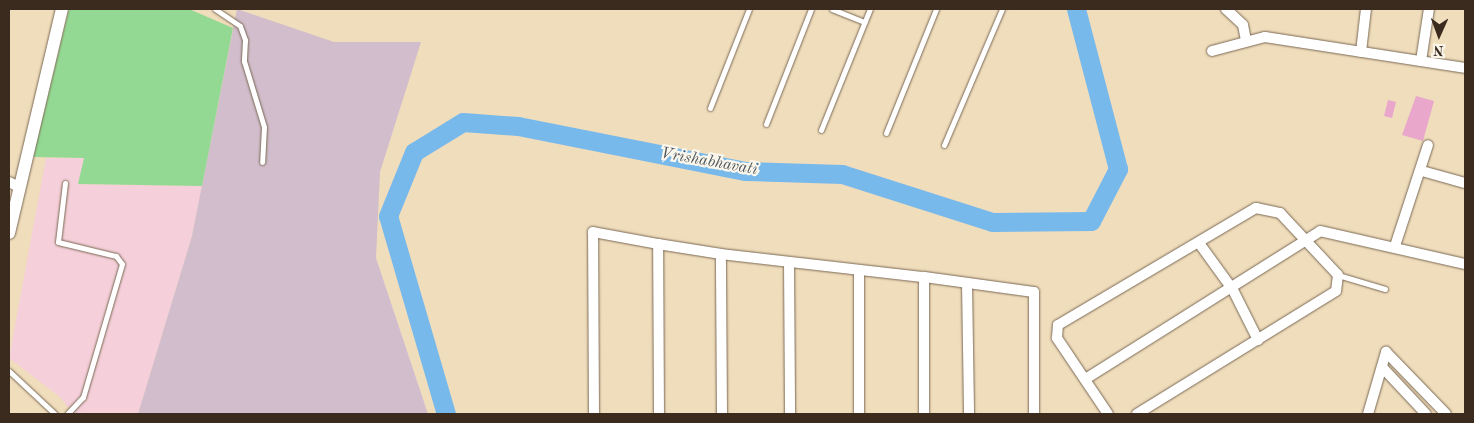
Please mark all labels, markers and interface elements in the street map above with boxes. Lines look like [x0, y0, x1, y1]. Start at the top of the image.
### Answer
north arrow [1414, 10, 1464, 60]
text: N [1433, 43, 1444, 57]
water label: Vrishabhavati [659, 144, 759, 180]

